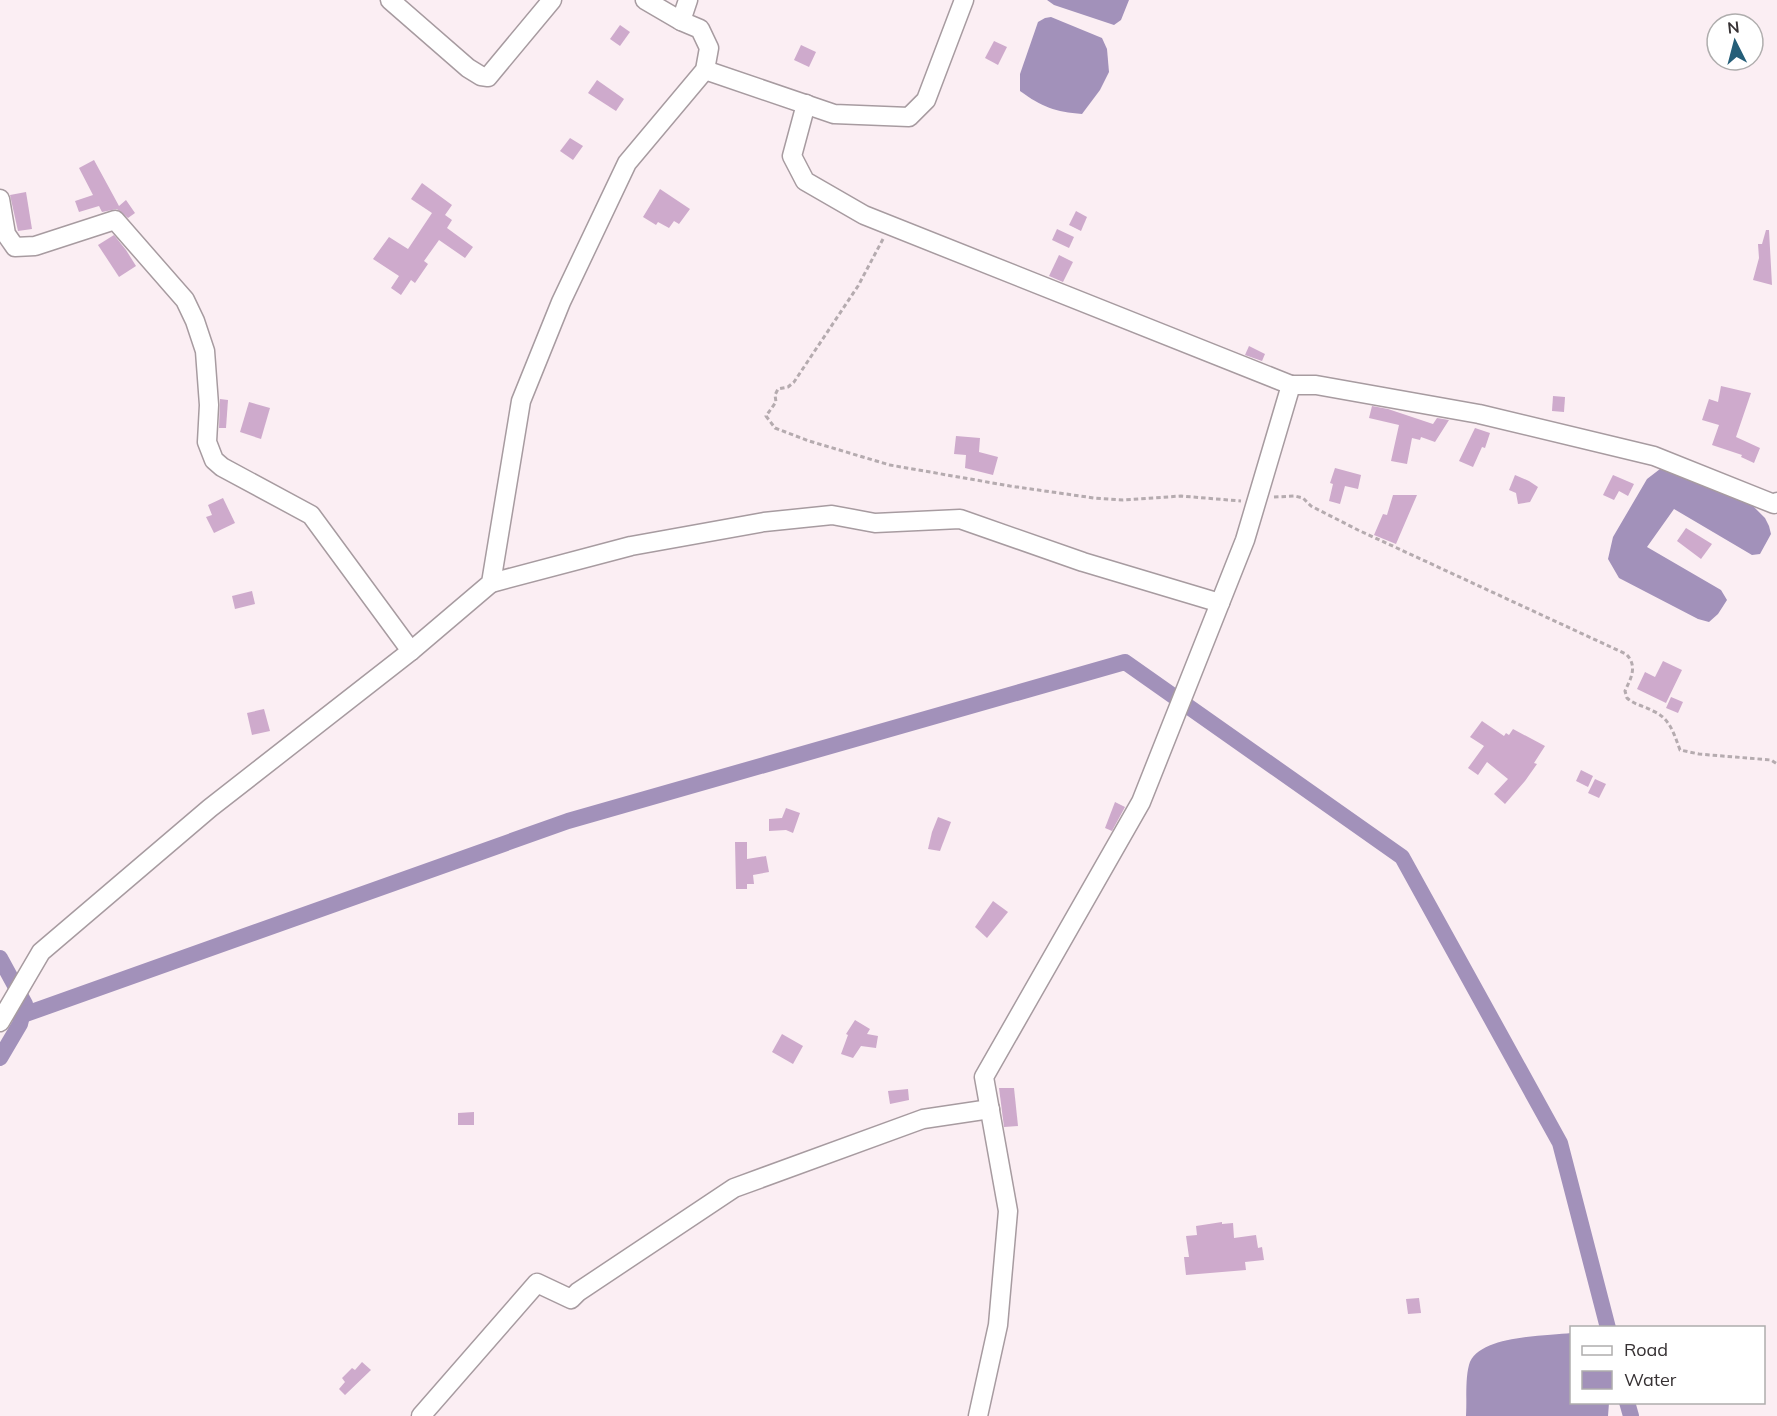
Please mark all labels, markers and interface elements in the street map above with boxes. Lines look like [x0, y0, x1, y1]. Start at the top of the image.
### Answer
north arrow [1705, 12, 1765, 72]
text: N [1726, 17, 1740, 38]
legend [1570, 1326, 1765, 1404]
text: Road [1624, 1338, 1668, 1361]
text: Water [1624, 1368, 1677, 1391]

